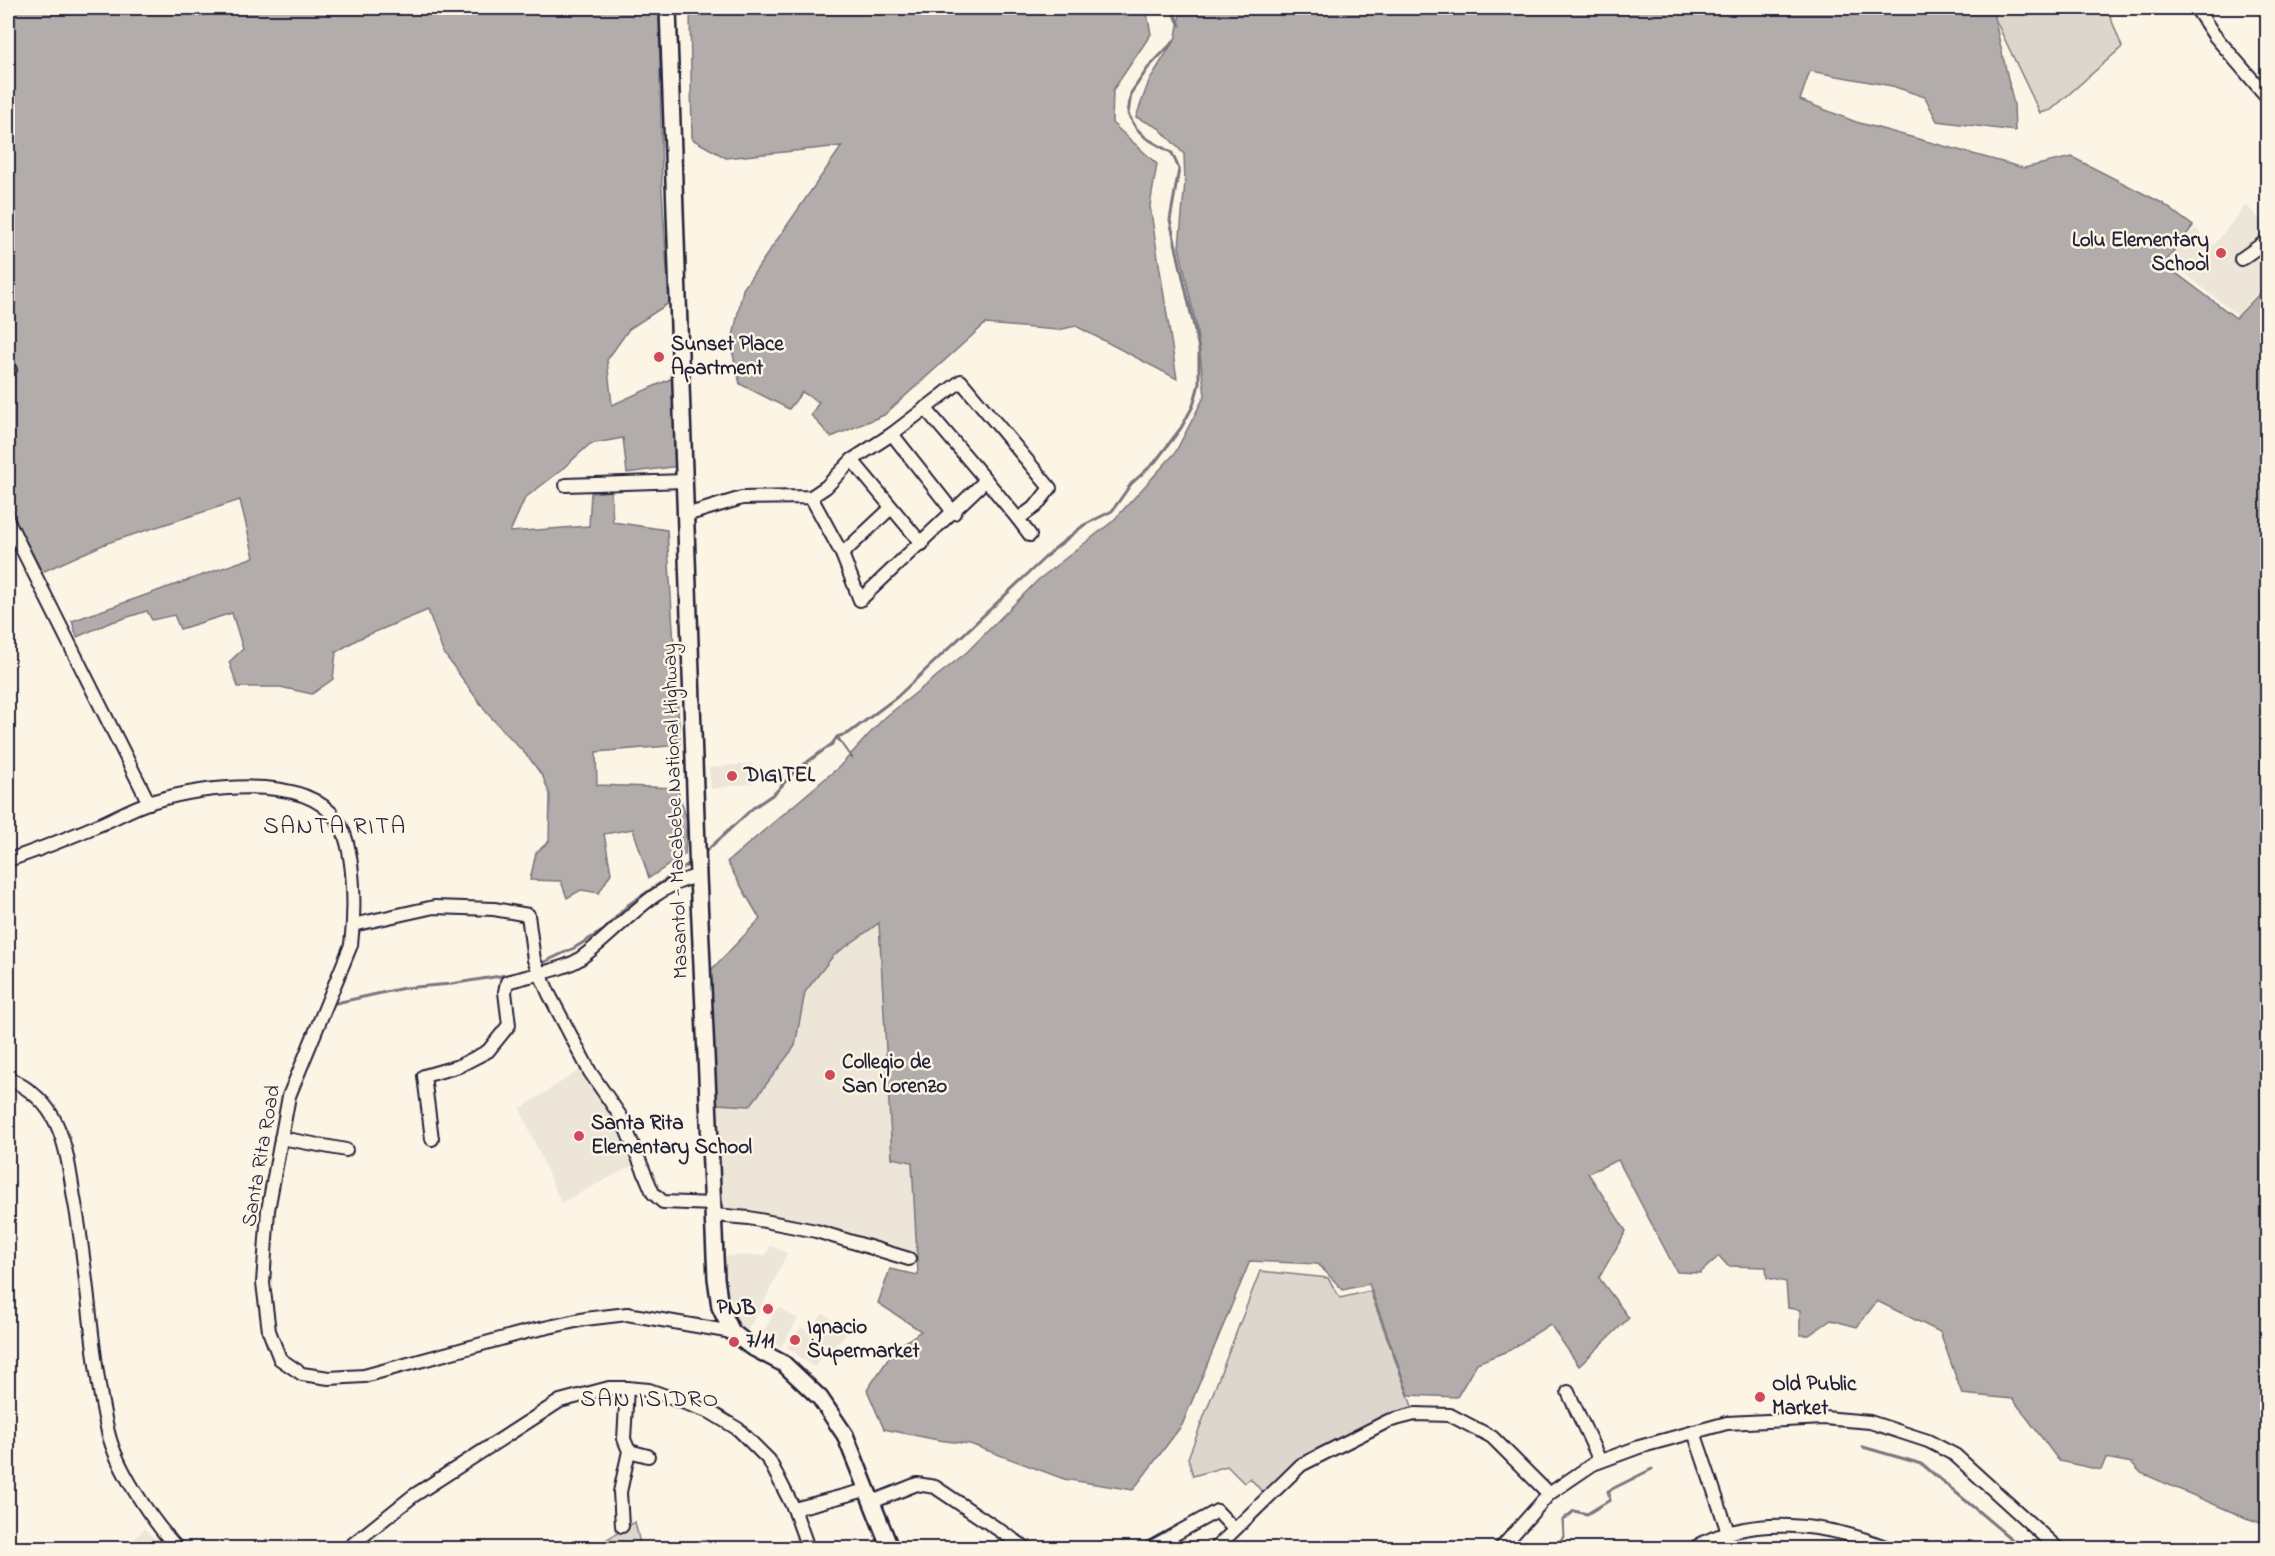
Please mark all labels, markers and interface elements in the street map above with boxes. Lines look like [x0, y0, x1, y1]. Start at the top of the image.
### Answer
place label: Lolu Elementary School [2072, 226, 2209, 280]
marker: Lolu Elementary School [2214, 246, 2228, 260]
place label: Sunset Place Apartment [671, 330, 784, 384]
marker: Sunset Place Apartment [652, 350, 666, 364]
street label: Masantol - Macabebe National Highway [655, 643, 699, 979]
place label: DIGITEL [743, 761, 816, 791]
marker: DIGITEL [725, 769, 739, 783]
district label: SANTA RITA [263, 810, 407, 845]
place label: Collegio de San Lorenzo [842, 1048, 947, 1102]
marker: Collegio de San Lorenzo [823, 1068, 837, 1082]
street label: Santa Rita Road [235, 1083, 289, 1229]
place label: Santa Rita Elementary School [591, 1109, 753, 1165]
marker: Santa Rita Elementary School [572, 1129, 586, 1143]
place label: PNB [717, 1294, 756, 1324]
marker: PNB [761, 1302, 775, 1316]
place label: Ignacio Supermarket [807, 1313, 921, 1367]
place label: 7/11 [746, 1327, 775, 1357]
marker: Ignacio Supermarket [788, 1333, 802, 1347]
marker: 7/11 [727, 1335, 741, 1349]
place label: Old Public Market [1772, 1370, 1857, 1424]
district label: SAN ISIDRO [580, 1383, 720, 1418]
marker: Old Public Market [1753, 1390, 1767, 1404]

